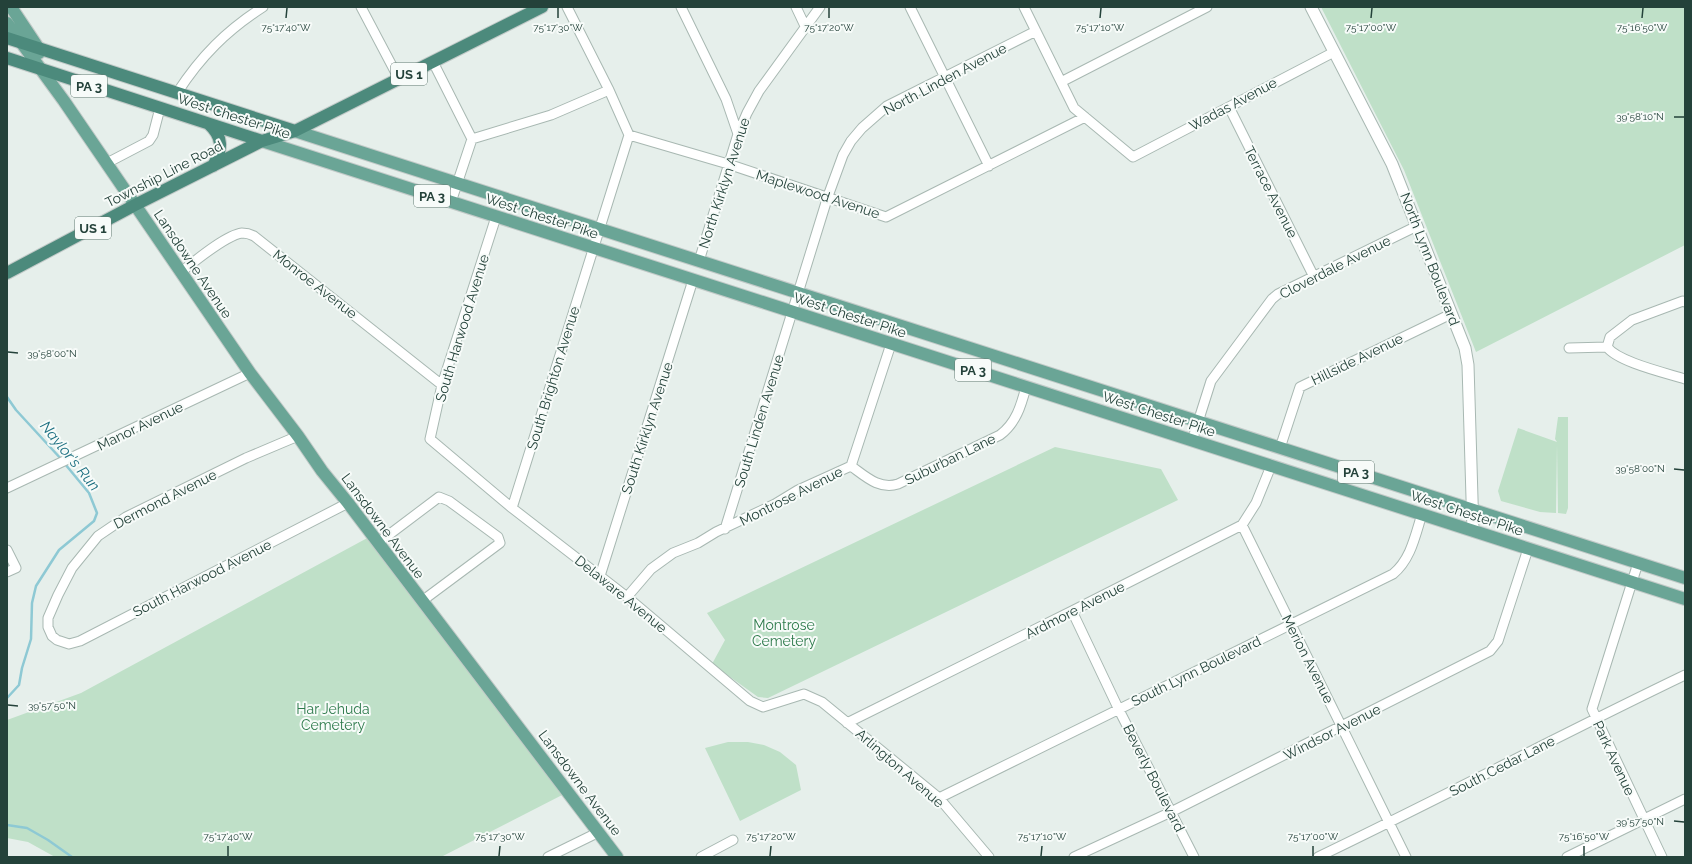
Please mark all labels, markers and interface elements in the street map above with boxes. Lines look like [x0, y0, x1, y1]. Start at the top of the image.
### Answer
text: 75°17'40"W [262, 22, 311, 33]
text: 75°17'30"W [533, 22, 583, 33]
text: 75°17'20"W [804, 22, 854, 33]
text: 75°17'10"W [1076, 22, 1125, 33]
text: 75°17'00"W [1346, 22, 1397, 33]
text: 75°16'50"W [1617, 22, 1668, 33]
street label: North Linden Avenue [881, 40, 1009, 118]
road number: US 1 [391, 63, 427, 85]
street label: Wadas Avenue [1186, 74, 1280, 134]
road number: PA 3 [71, 75, 107, 97]
street label: West Chester Pike [176, 90, 292, 142]
text: 39°58'10"N [1616, 111, 1664, 122]
street label: North Kirklyn Avenue [695, 116, 753, 250]
street label: Township Line Road [103, 137, 225, 211]
street label: Terrace Avenue [1241, 143, 1301, 241]
street label: Maplewood Avenue [754, 166, 882, 222]
road number: PA 3 [414, 185, 450, 207]
street label: West Chester Pike [484, 190, 600, 242]
street label: North Lynn Boulevard [1397, 190, 1463, 328]
street label: Lansdowne Avenue [151, 207, 235, 321]
road number: US 1 [75, 217, 111, 239]
street label: Cloverdale Avenue [1277, 232, 1393, 302]
street label: Monroe Avenue [270, 246, 360, 322]
street label: South Harwood Avenue [432, 252, 492, 404]
street label: West Chester Pike [792, 289, 908, 341]
street label: South Brighton Avenue [524, 304, 582, 452]
street label: Hillside Avenue [1309, 330, 1405, 388]
text: 39°58'00"N [27, 348, 77, 359]
street label: South Linden Avenue [731, 353, 787, 489]
road number: PA 3 [955, 359, 991, 381]
street label: South Kirklyn Avenue [618, 360, 676, 496]
street label: West Chester Pike [1101, 388, 1217, 440]
street label: Manor Avenue [95, 398, 185, 454]
water label: Naylor's Run [36, 417, 104, 495]
street label: Suburban Lane [902, 430, 998, 488]
road number: PA 3 [1338, 461, 1374, 483]
street label: Montrose Avenue [737, 463, 845, 529]
text: 39°58'00"N [1615, 463, 1665, 474]
street label: Dermond Avenue [111, 466, 219, 532]
street label: Lansdowne Avenue [338, 470, 428, 582]
street label: West Chester Pike [1409, 487, 1525, 539]
street label: South Harwood Avenue [130, 536, 274, 620]
street label: Delaware Avenue [572, 552, 670, 636]
street label: Ardmore Avenue [1023, 578, 1127, 642]
street label: Merion Avenue [1279, 612, 1337, 706]
park label: Montrose Cemetery [752, 617, 816, 649]
street label: South Lynn Boulevard [1129, 633, 1263, 709]
text: 39°57'50"N [28, 700, 76, 711]
park label: Har Jehuda Cemetery [296, 701, 370, 733]
street label: Windsor Avenue [1281, 701, 1383, 763]
street label: Park Avenue [1590, 718, 1638, 798]
street label: Beverly Boulevard [1120, 722, 1188, 834]
street label: Arlington Avenue [853, 725, 947, 811]
street label: Lansdowne Avenue [535, 727, 625, 839]
street label: South Cedar Lane [1447, 733, 1557, 799]
text: 39°57'50"N [1616, 816, 1664, 827]
text: 75°17'40"W [204, 831, 253, 842]
text: 75°17'30"W [475, 831, 525, 842]
text: 75°17'20"W [746, 831, 796, 842]
text: 75°17'10"W [1018, 831, 1067, 842]
text: 75°17'00"W [1288, 831, 1339, 842]
text: 75°16'50"W [1559, 831, 1610, 842]

